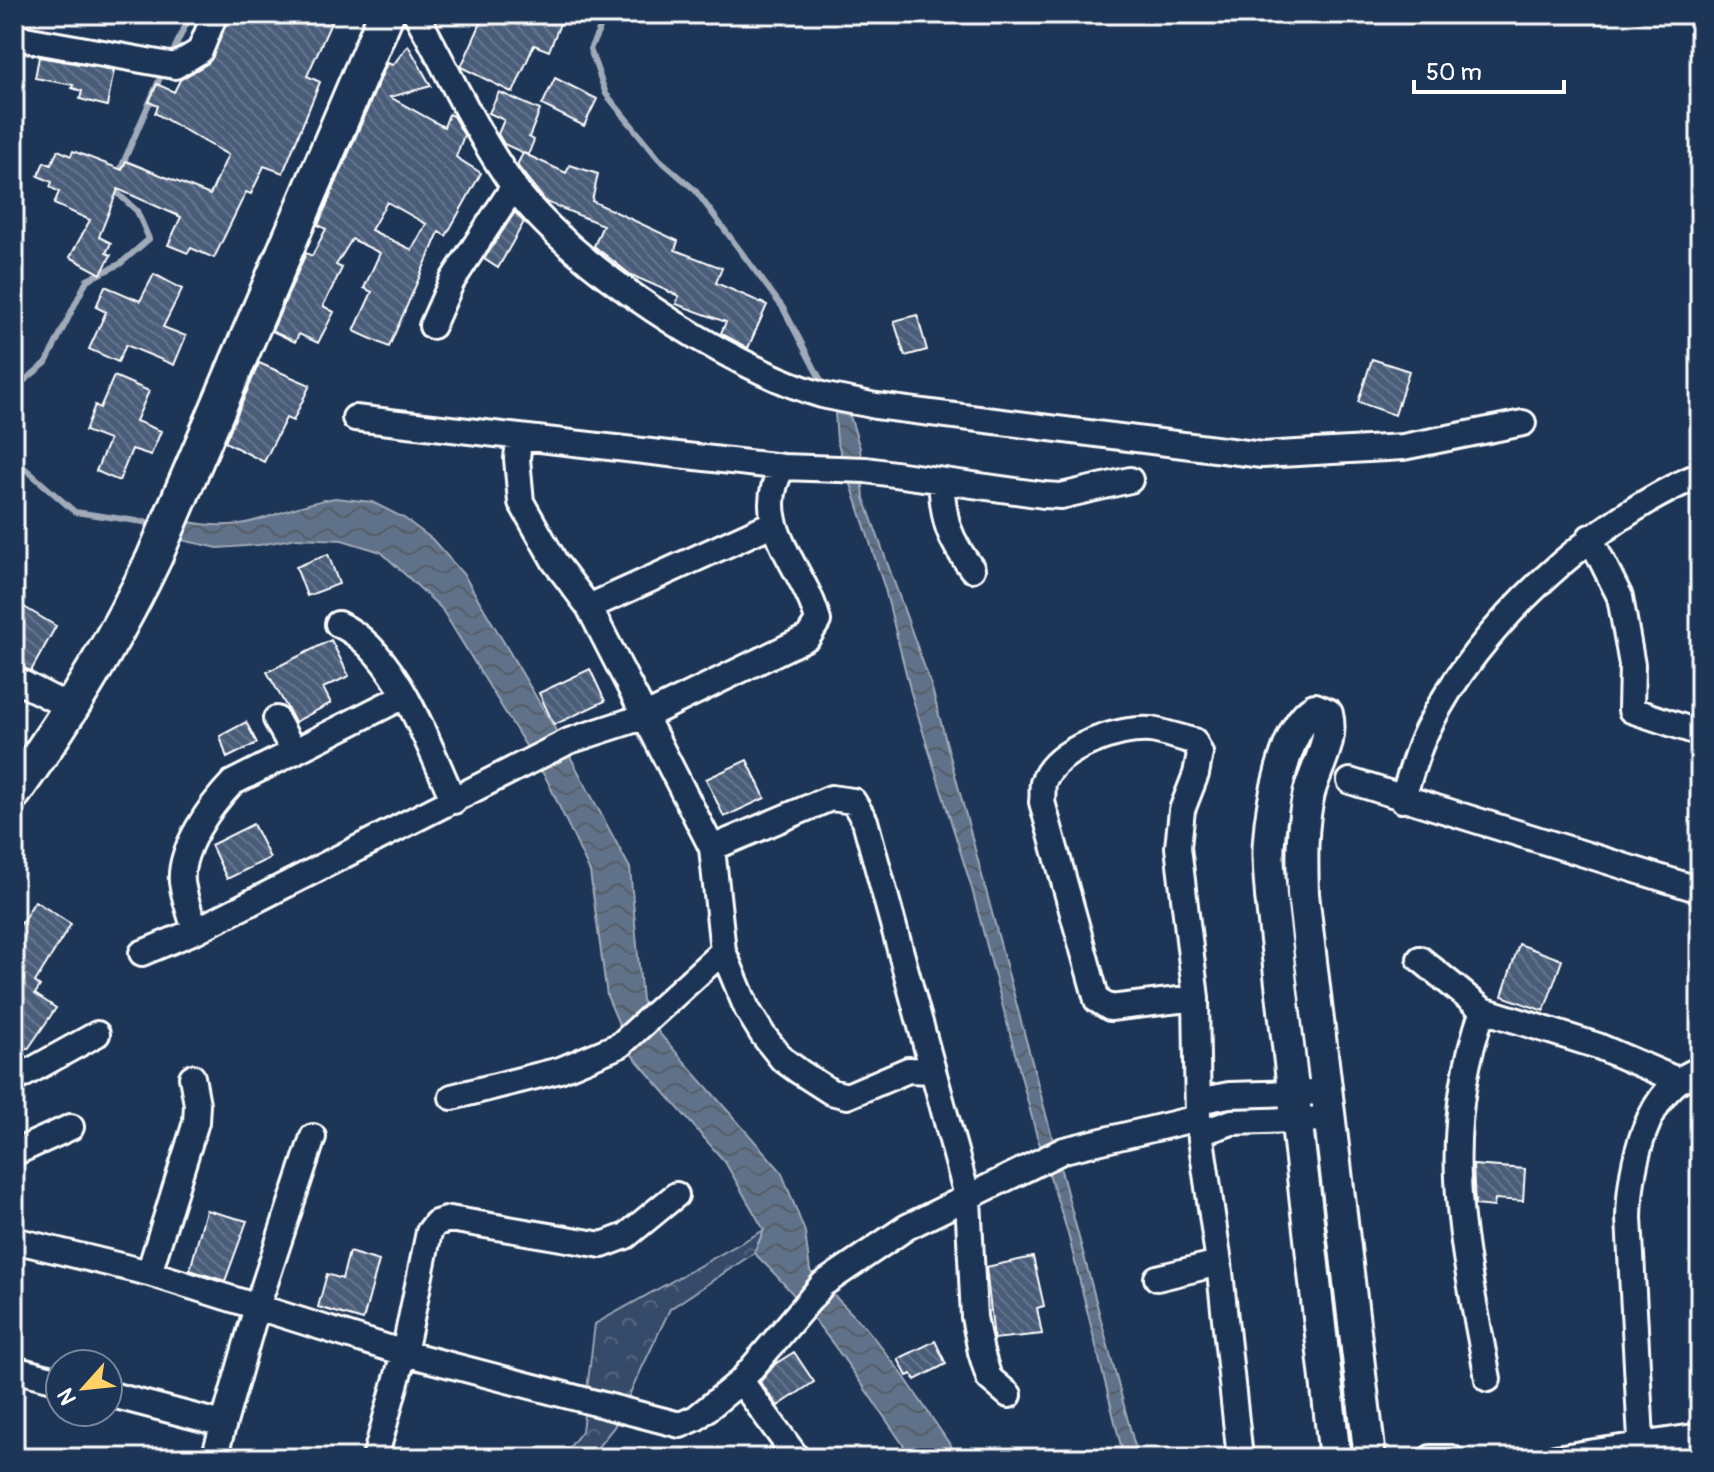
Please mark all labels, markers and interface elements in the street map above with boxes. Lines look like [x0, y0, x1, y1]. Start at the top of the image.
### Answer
scale bar [1414, 44, 1564, 94]
text: 50 m [1426, 58, 1482, 87]
north arrow [44, 1348, 124, 1428]
text: N [51, 1384, 83, 1410]

